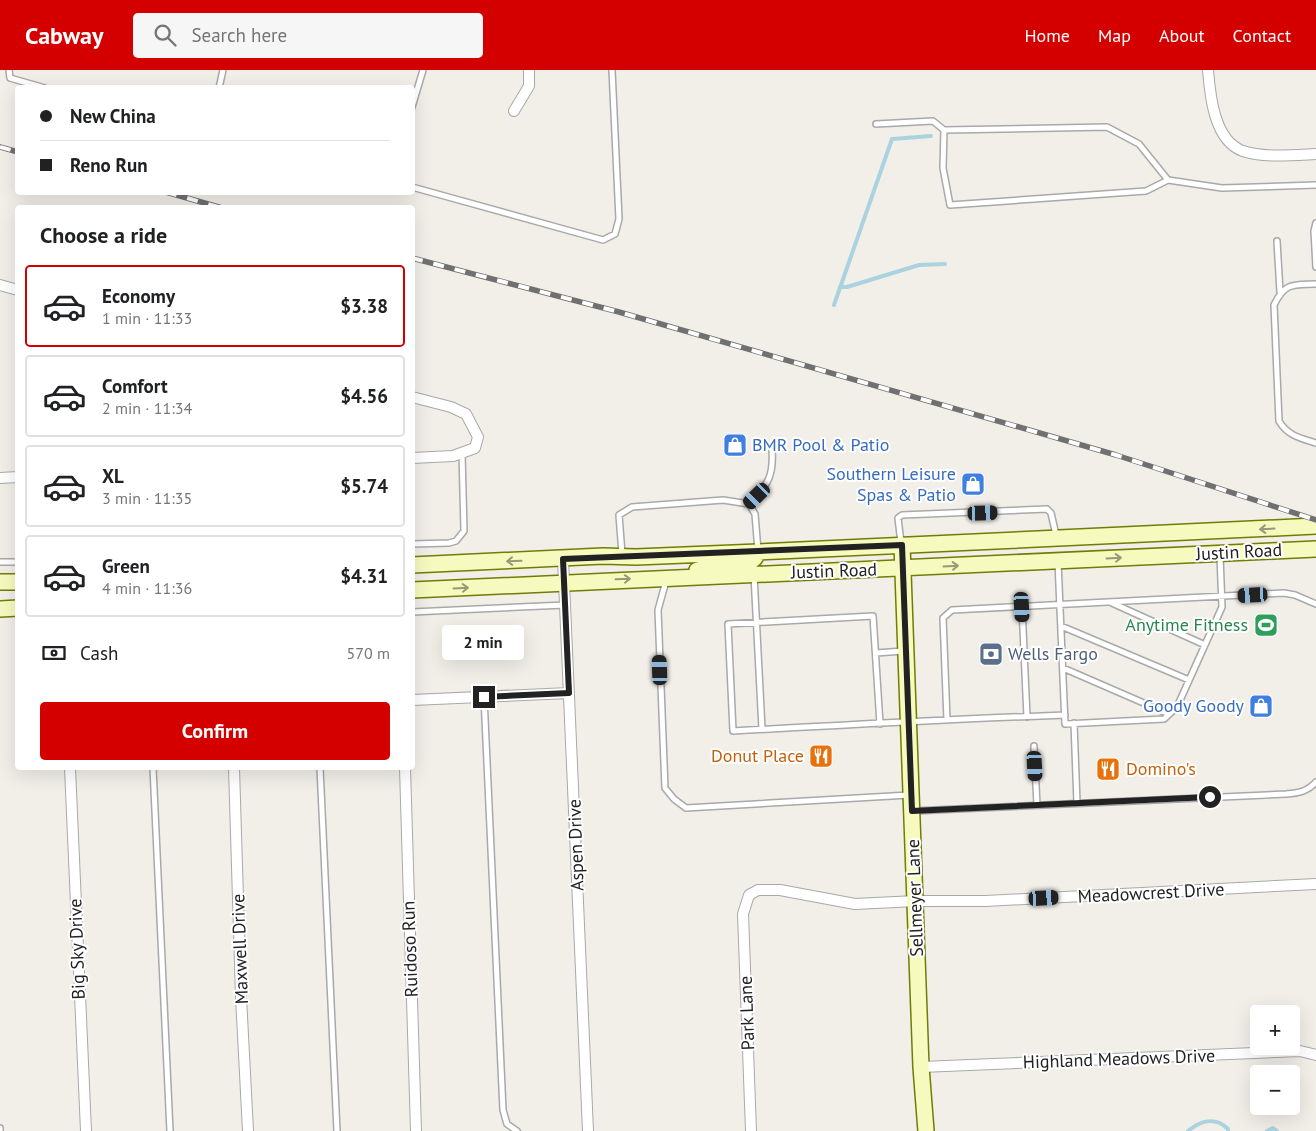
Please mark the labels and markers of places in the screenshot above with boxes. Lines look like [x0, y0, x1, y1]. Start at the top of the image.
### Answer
shop icon: BMR Pool & Patio [722, 432, 748, 458]
place label: BMR Pool & Patio [752, 433, 889, 456]
place label: Southern Leisure Spas & Patio [826, 462, 956, 506]
shop icon: Southern Leisure Spas & Patio [960, 471, 986, 497]
sports icon: Anytime Fitness [1253, 612, 1279, 638]
place label: Anytime Fitness [1125, 613, 1248, 636]
bank icon: Wells Fargo [978, 641, 1004, 667]
place label: Wells Fargo [1008, 642, 1098, 665]
shop icon: Goody Goody [1248, 693, 1274, 719]
place label: Goody Goody [1143, 694, 1245, 717]
restaurant icon: Donut Place [808, 743, 834, 769]
place label: Donut Place [711, 744, 804, 767]
restaurant icon: Domino's [1095, 756, 1121, 782]
place label: Domino's [1126, 757, 1196, 780]

